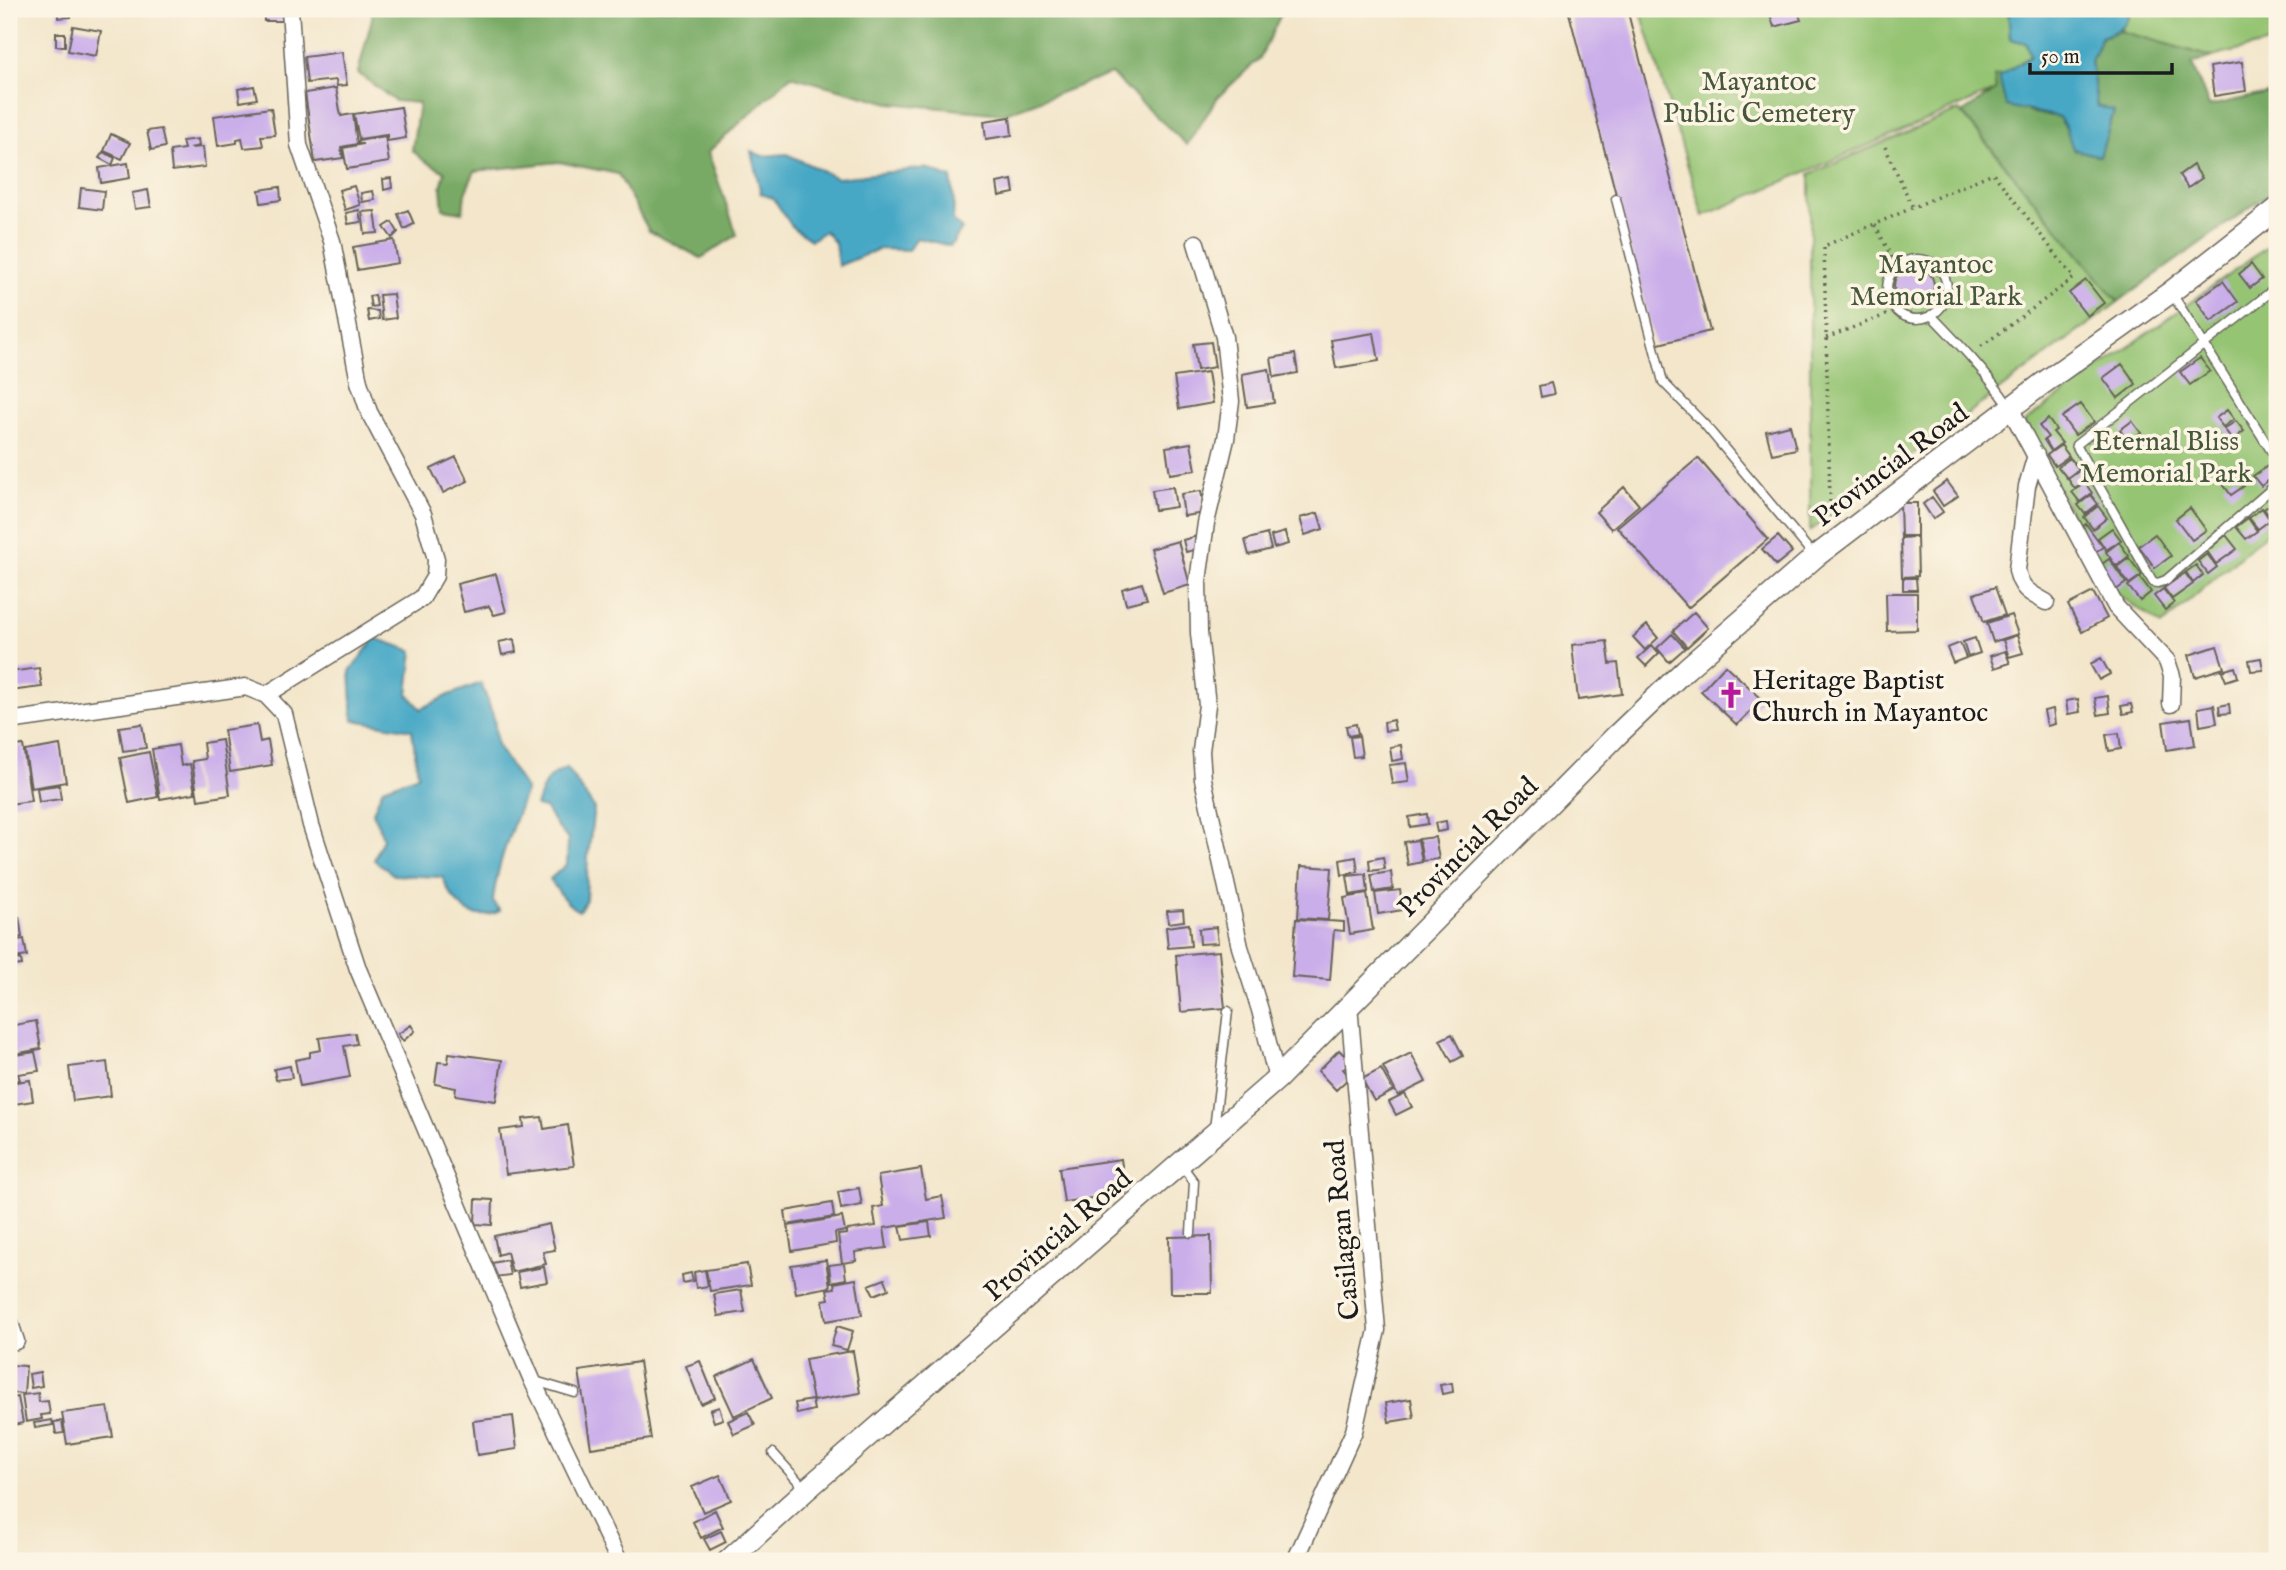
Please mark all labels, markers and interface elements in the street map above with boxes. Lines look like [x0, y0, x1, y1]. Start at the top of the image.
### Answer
scale bar [2030, 32, 2172, 76]
text: 50 m [2041, 44, 2080, 71]
park label: Mayantoc Public Cemetery [1663, 65, 1855, 132]
park label: Mayantoc Memorial Park [1850, 248, 2023, 315]
street label: Provincial Road [1807, 396, 1976, 536]
park label: Eternal Bliss Memorial Park [2080, 425, 2253, 492]
place label: Heritage Baptist Church in Mayantoc [1752, 664, 1988, 731]
church icon: Heritage Baptist Church in Mayantoc [1716, 680, 1746, 710]
street label: Provincial Road [1391, 770, 1547, 925]
street label: Casilagan Road [1318, 1138, 1369, 1321]
street label: Provincial Road [977, 1162, 1140, 1310]

